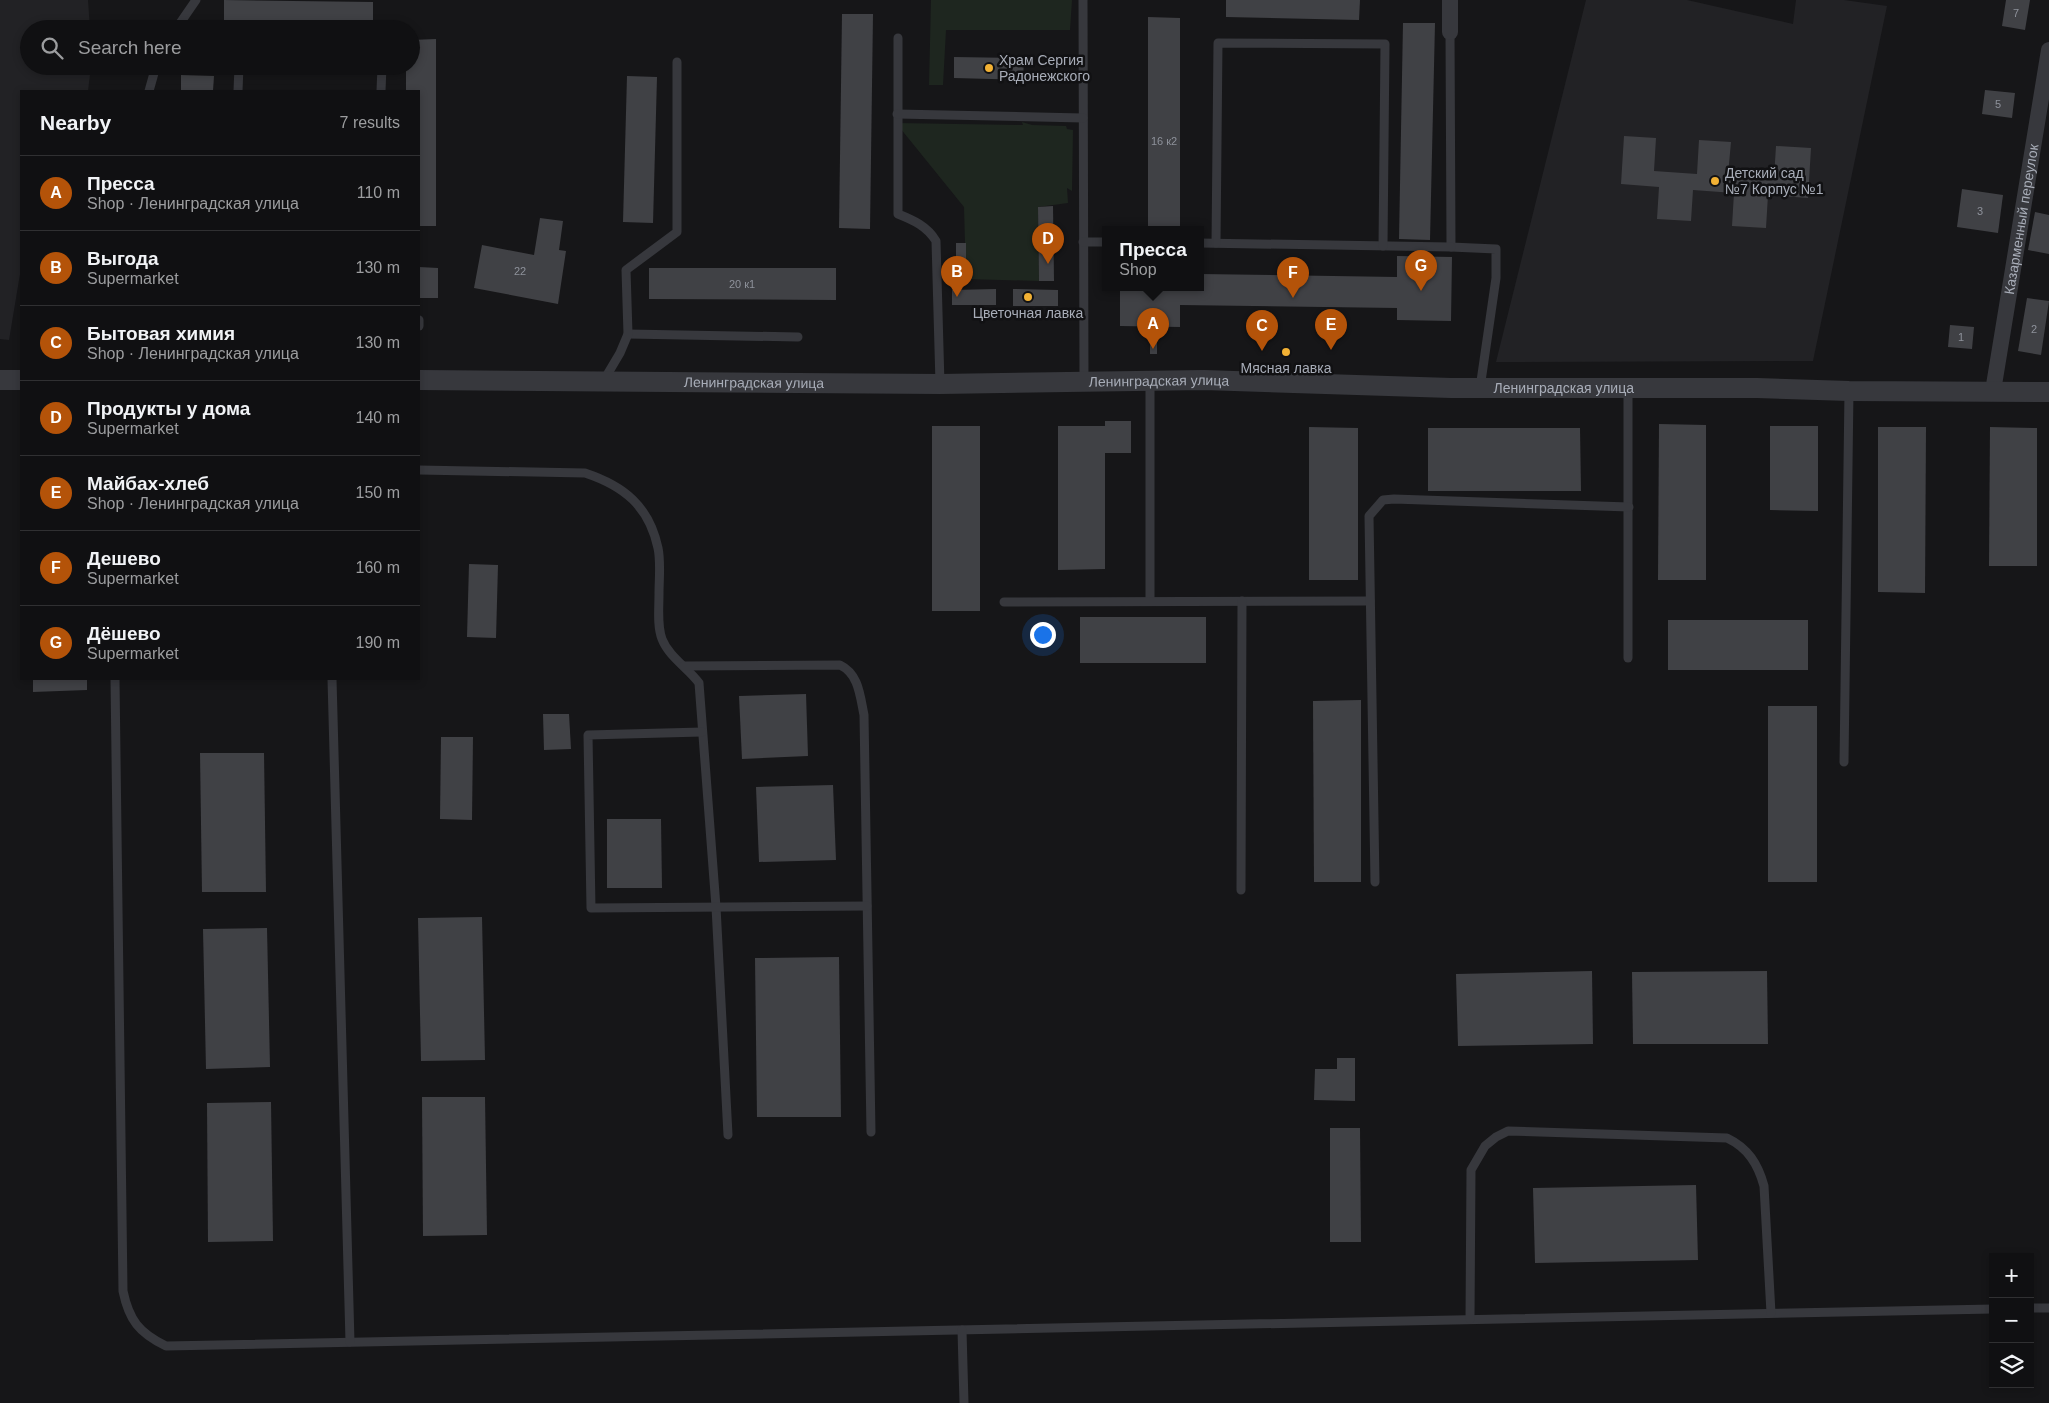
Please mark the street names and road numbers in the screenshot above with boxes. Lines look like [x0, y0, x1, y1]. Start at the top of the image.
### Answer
street label: Казарменный переулок [2001, 142, 2042, 296]
street label: Ленинградская улица [1089, 372, 1230, 390]
street label: Ленинградская улица [684, 374, 824, 391]
street label: Ленинградская улица [1494, 380, 1634, 396]

